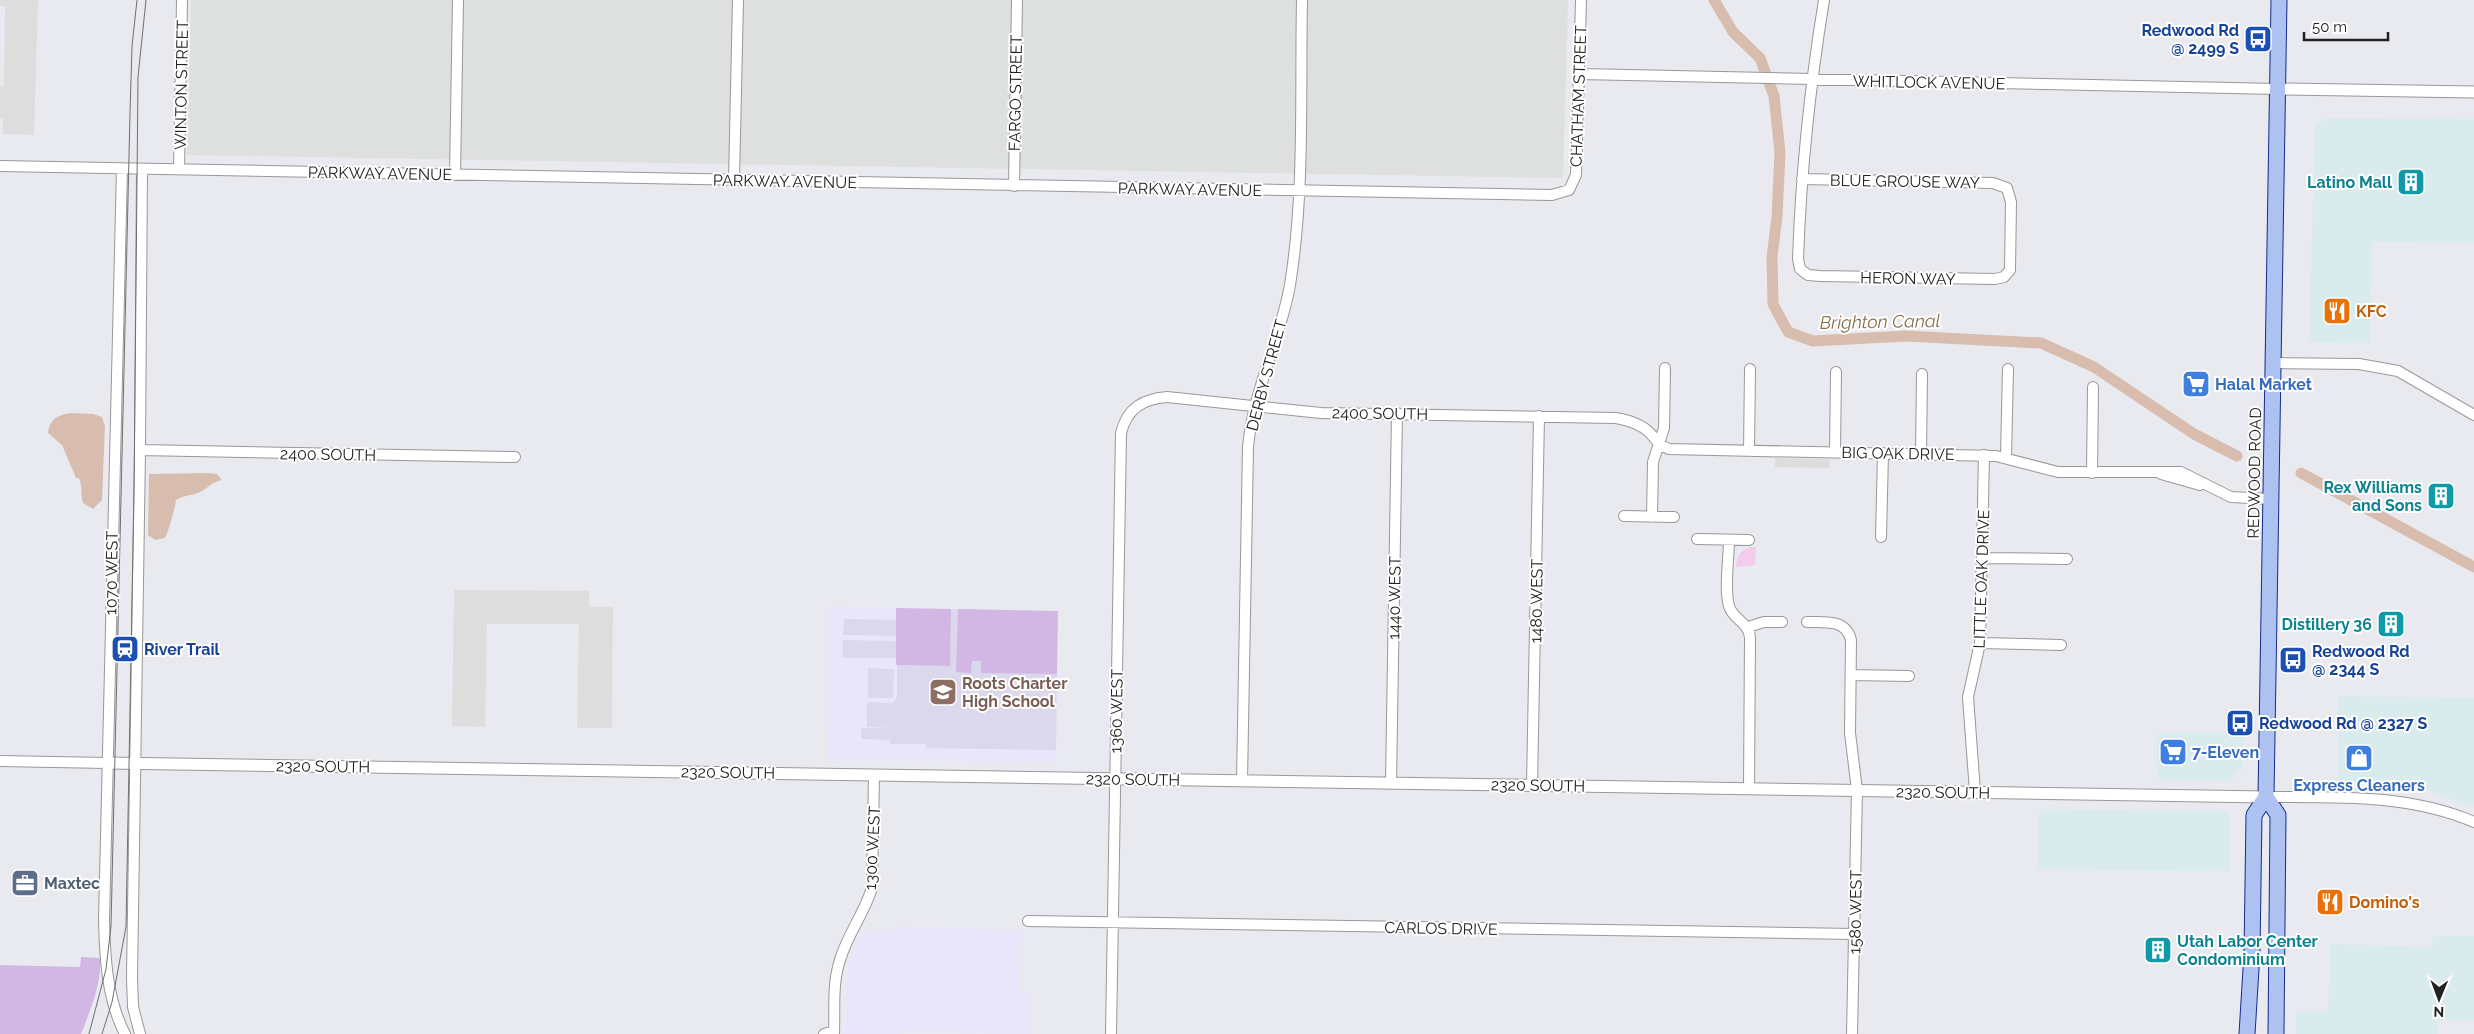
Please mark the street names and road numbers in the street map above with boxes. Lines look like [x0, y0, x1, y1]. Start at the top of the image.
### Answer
street label: WINTON STREET [171, 20, 192, 150]
street label: CHATHAM STREET [1567, 24, 1590, 167]
street label: FARGO STREET [1005, 34, 1026, 151]
street label: WHITLOCK AVENUE [1853, 72, 2006, 93]
street label: PARKWAY AVENUE [308, 163, 452, 184]
street label: PARKWAY AVENUE [713, 171, 857, 192]
street label: BLUE GROUSE WAY [1830, 171, 1981, 192]
street label: PARKWAY AVENUE [1118, 179, 1262, 200]
street label: HERON WAY [1860, 268, 1957, 289]
street label: DERBY STREET [1242, 317, 1291, 433]
street label: 2400 SOUTH [1332, 403, 1428, 424]
street label: REDWOOD ROAD [2244, 407, 2265, 539]
street label: BIG OAK DRIVE [1841, 443, 1955, 464]
street label: 2400 SOUTH [280, 444, 376, 465]
street label: LITTLE OAK DRIVE [1970, 509, 1993, 649]
street label: 1070 WEST [101, 531, 122, 615]
street label: 1440 WEST [1384, 556, 1405, 640]
street label: 1480 WEST [1526, 558, 1547, 643]
street label: 1360 WEST [1106, 669, 1127, 753]
street label: 2320 SOUTH [276, 756, 370, 777]
street label: 2320 SOUTH [681, 762, 775, 783]
street label: 2320 SOUTH [1086, 769, 1180, 790]
street label: 2320 SOUTH [1491, 775, 1585, 796]
street label: 2320 SOUTH [1896, 782, 1990, 803]
street label: 1300 WEST [861, 805, 884, 891]
street label: 1580 WEST [1845, 869, 1866, 954]
street label: CARLOS DRIVE [1384, 918, 1498, 939]

